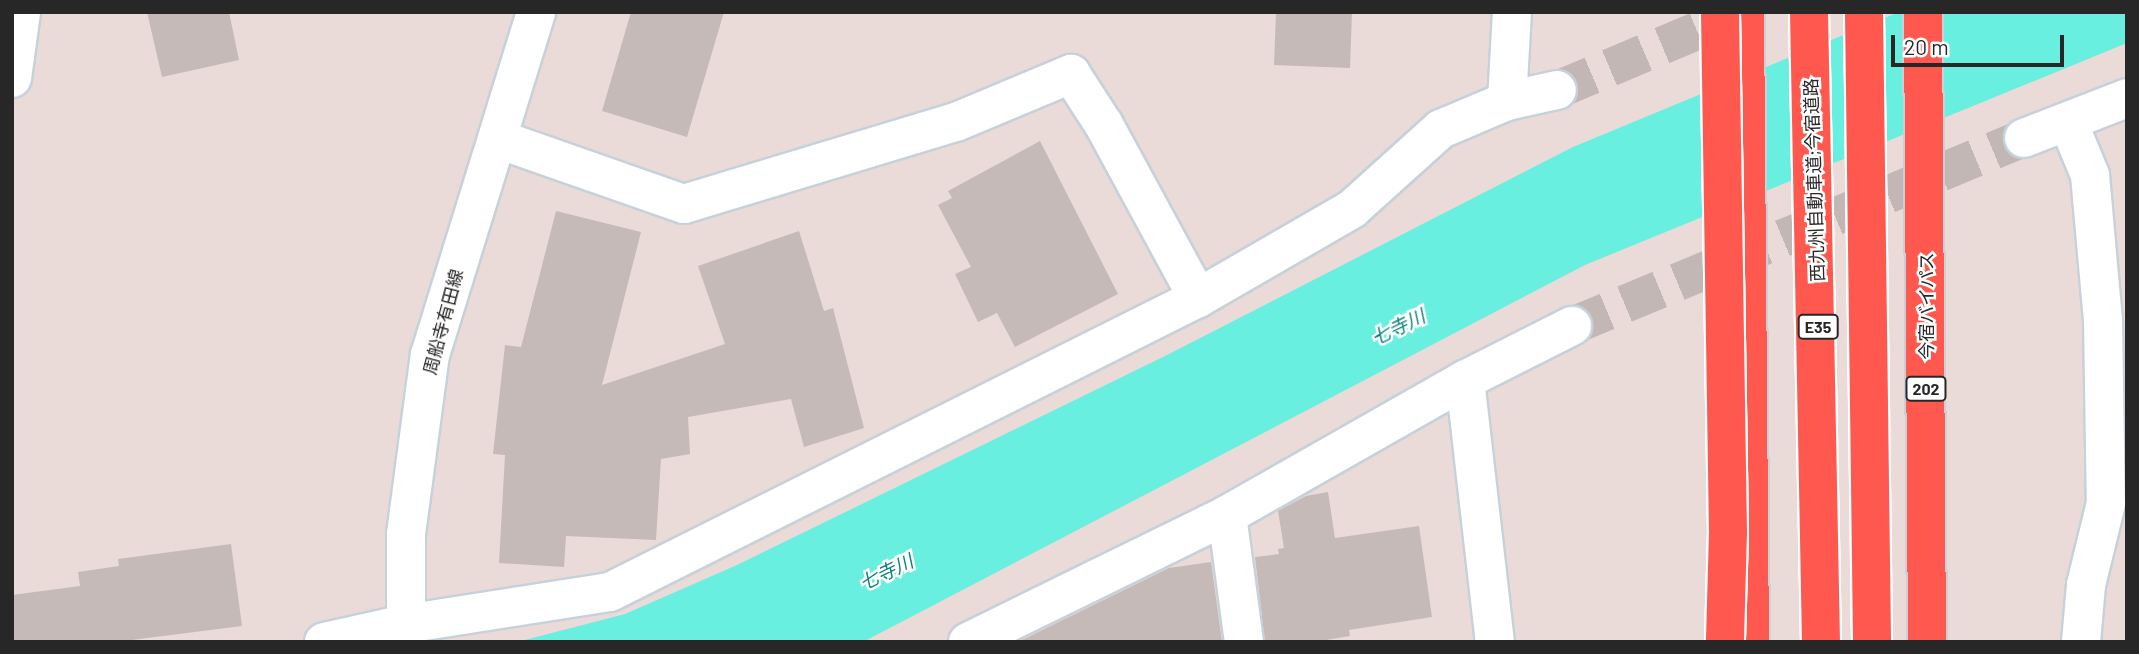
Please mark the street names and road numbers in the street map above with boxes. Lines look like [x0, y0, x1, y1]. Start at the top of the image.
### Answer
street label: 西九州自動車道;今宿道路 [1800, 78, 1828, 282]
street label: 今宿バイパス [1915, 252, 1937, 360]
street label: 周船寺有田線 [419, 267, 467, 377]
road number: E35 [1797, 314, 1839, 340]
road number: 202 [1905, 376, 1947, 402]

